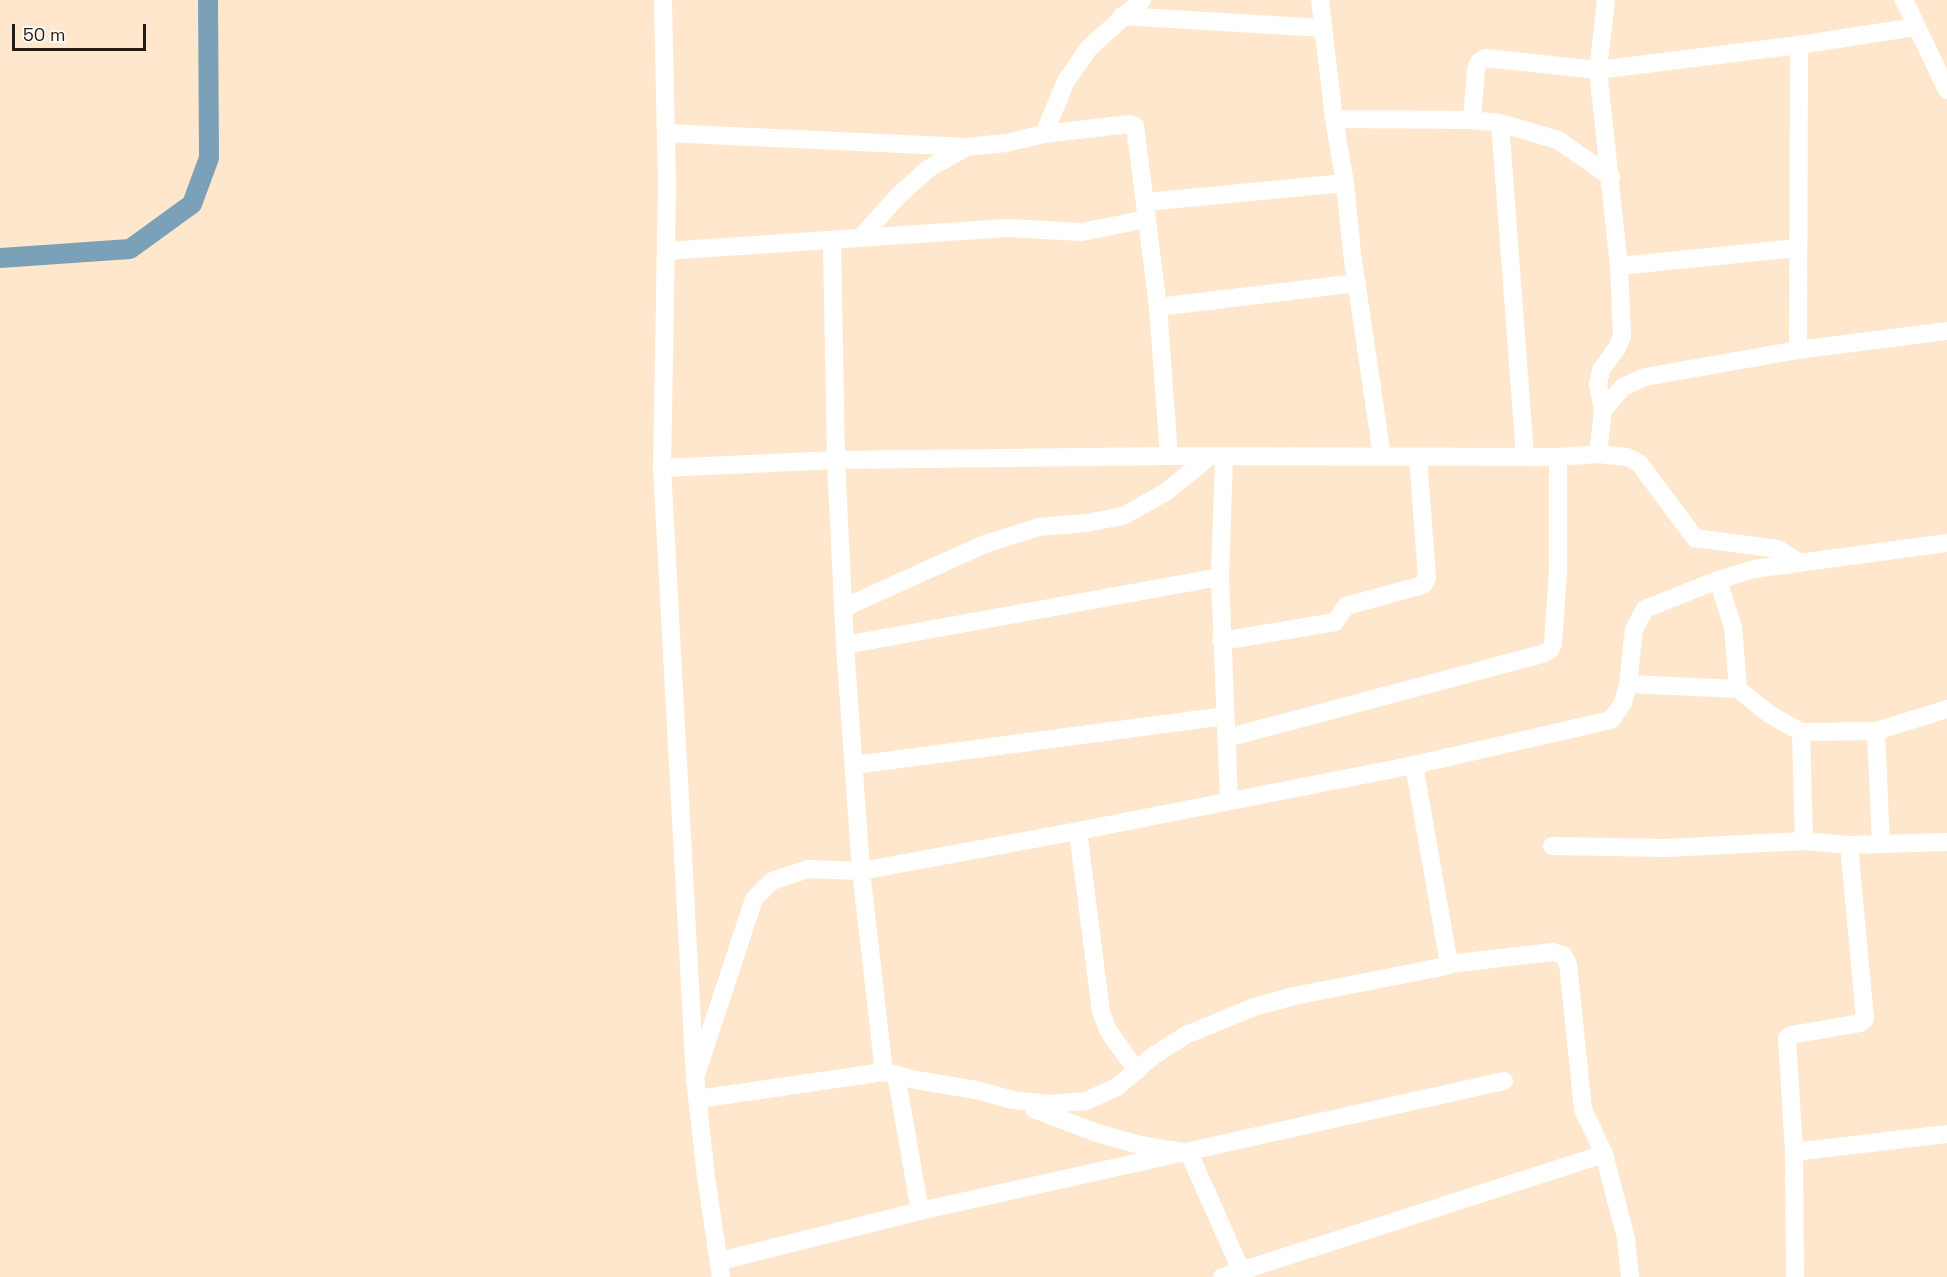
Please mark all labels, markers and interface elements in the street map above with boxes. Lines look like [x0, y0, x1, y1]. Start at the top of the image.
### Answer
scale bar [15, 12, 148, 50]
text: 50 m [23, 23, 65, 46]

